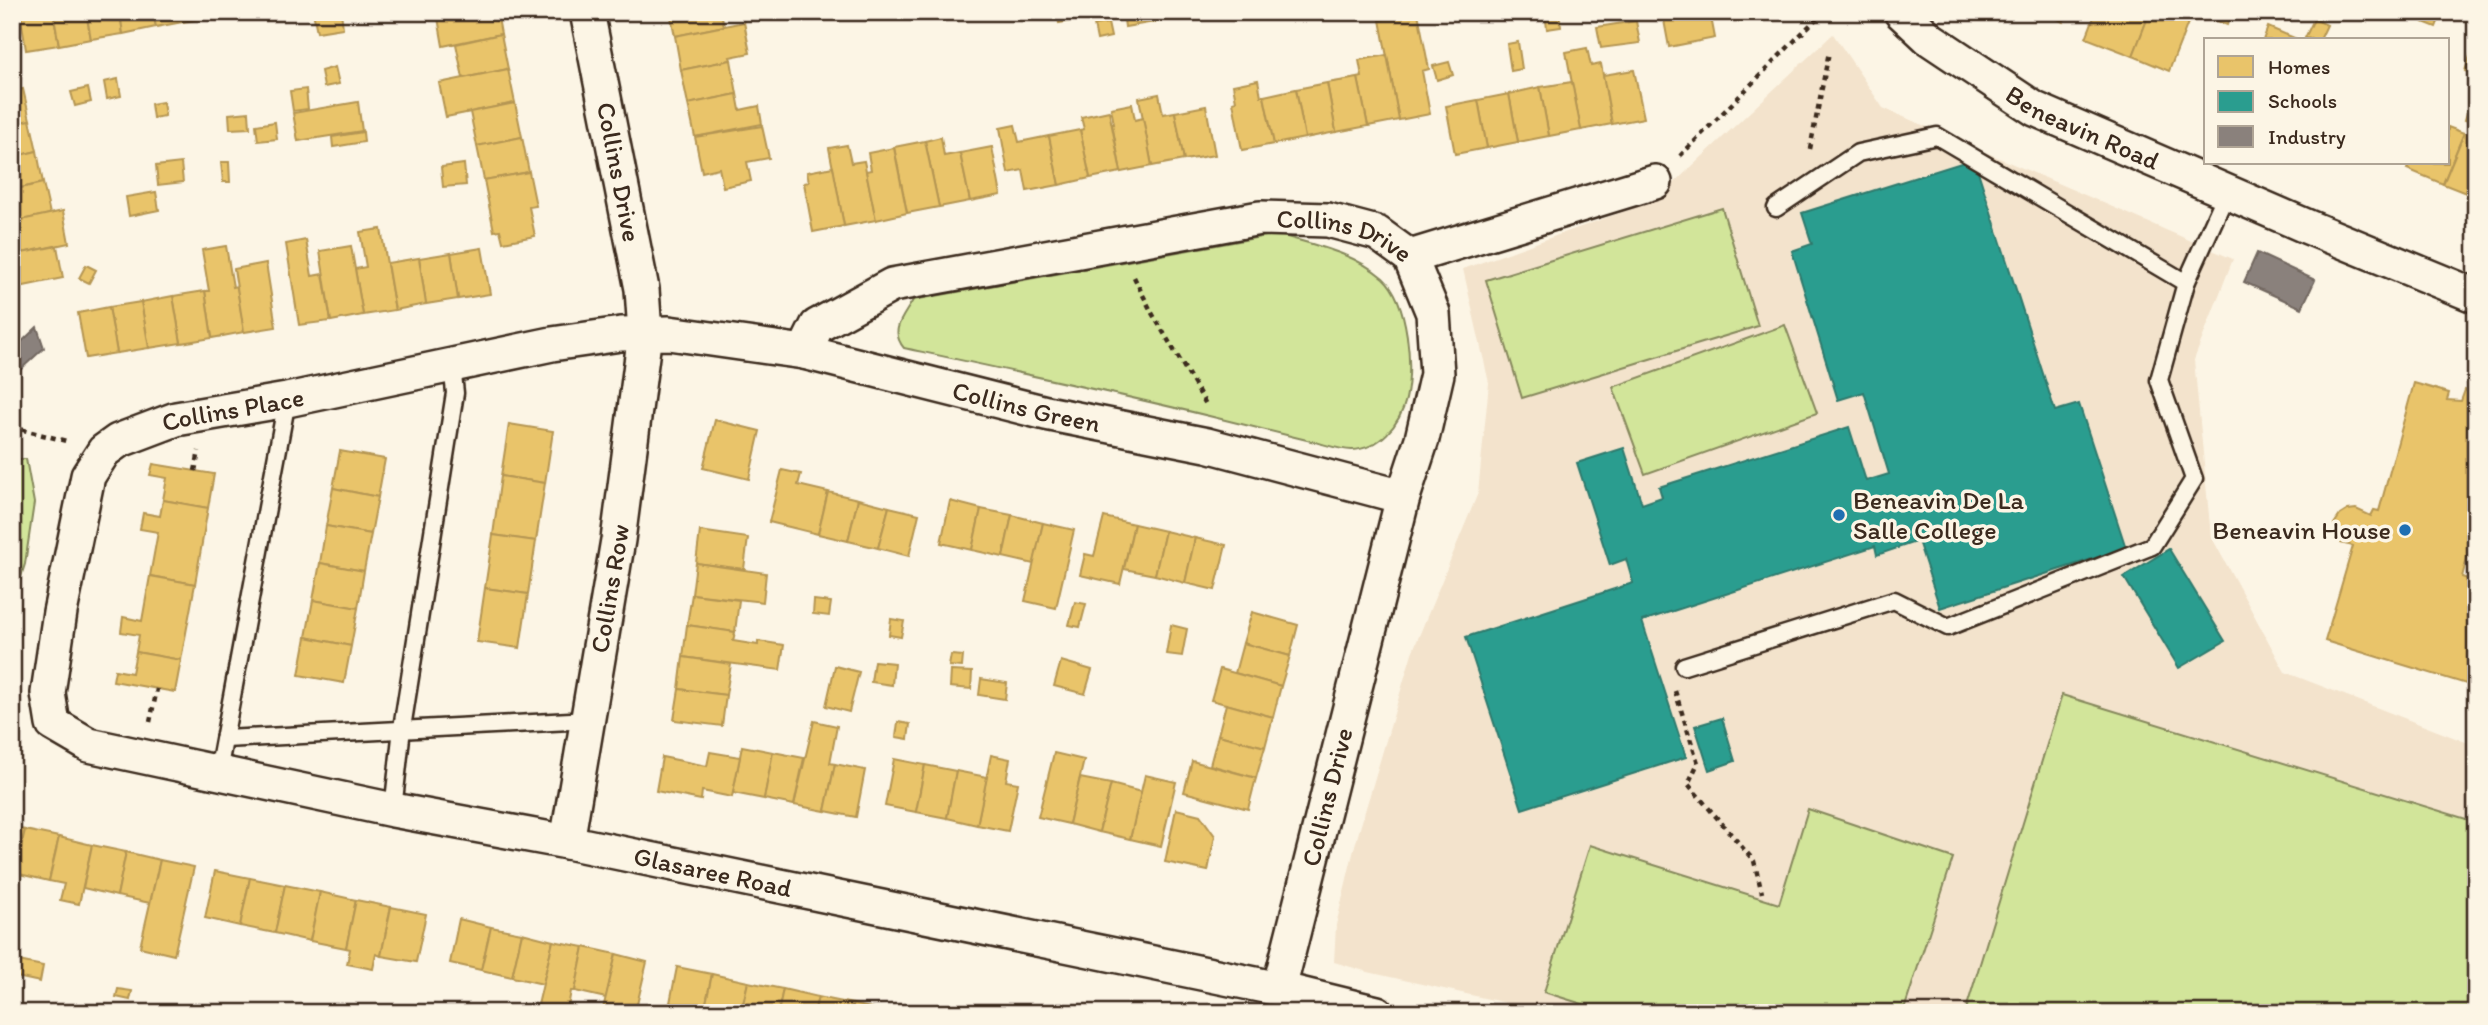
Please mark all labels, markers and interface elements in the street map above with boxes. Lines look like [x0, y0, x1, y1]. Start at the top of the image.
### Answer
legend [2204, 38, 2450, 164]
text: Homes [2268, 54, 2330, 79]
street label: Beneavin Road [2000, 78, 2165, 177]
text: Schools [2268, 88, 2337, 113]
street label: Collins Drive [590, 99, 648, 245]
text: Industry [2268, 124, 2346, 149]
street label: Collins Drive [1276, 202, 1418, 269]
street label: Collins Green [949, 374, 1103, 439]
street label: Collins Place [157, 381, 307, 439]
place label: Beneavin De La Salle College [1853, 484, 2025, 546]
marker: Beneavin De La Salle College [1831, 507, 1847, 523]
place label: Beneavin House [2212, 514, 2391, 546]
street label: Collins Row [583, 522, 636, 655]
marker: Beneavin House [2397, 522, 2413, 538]
street label: Collins Drive [1294, 724, 1360, 870]
street label: Glasaree Road [631, 840, 796, 905]

